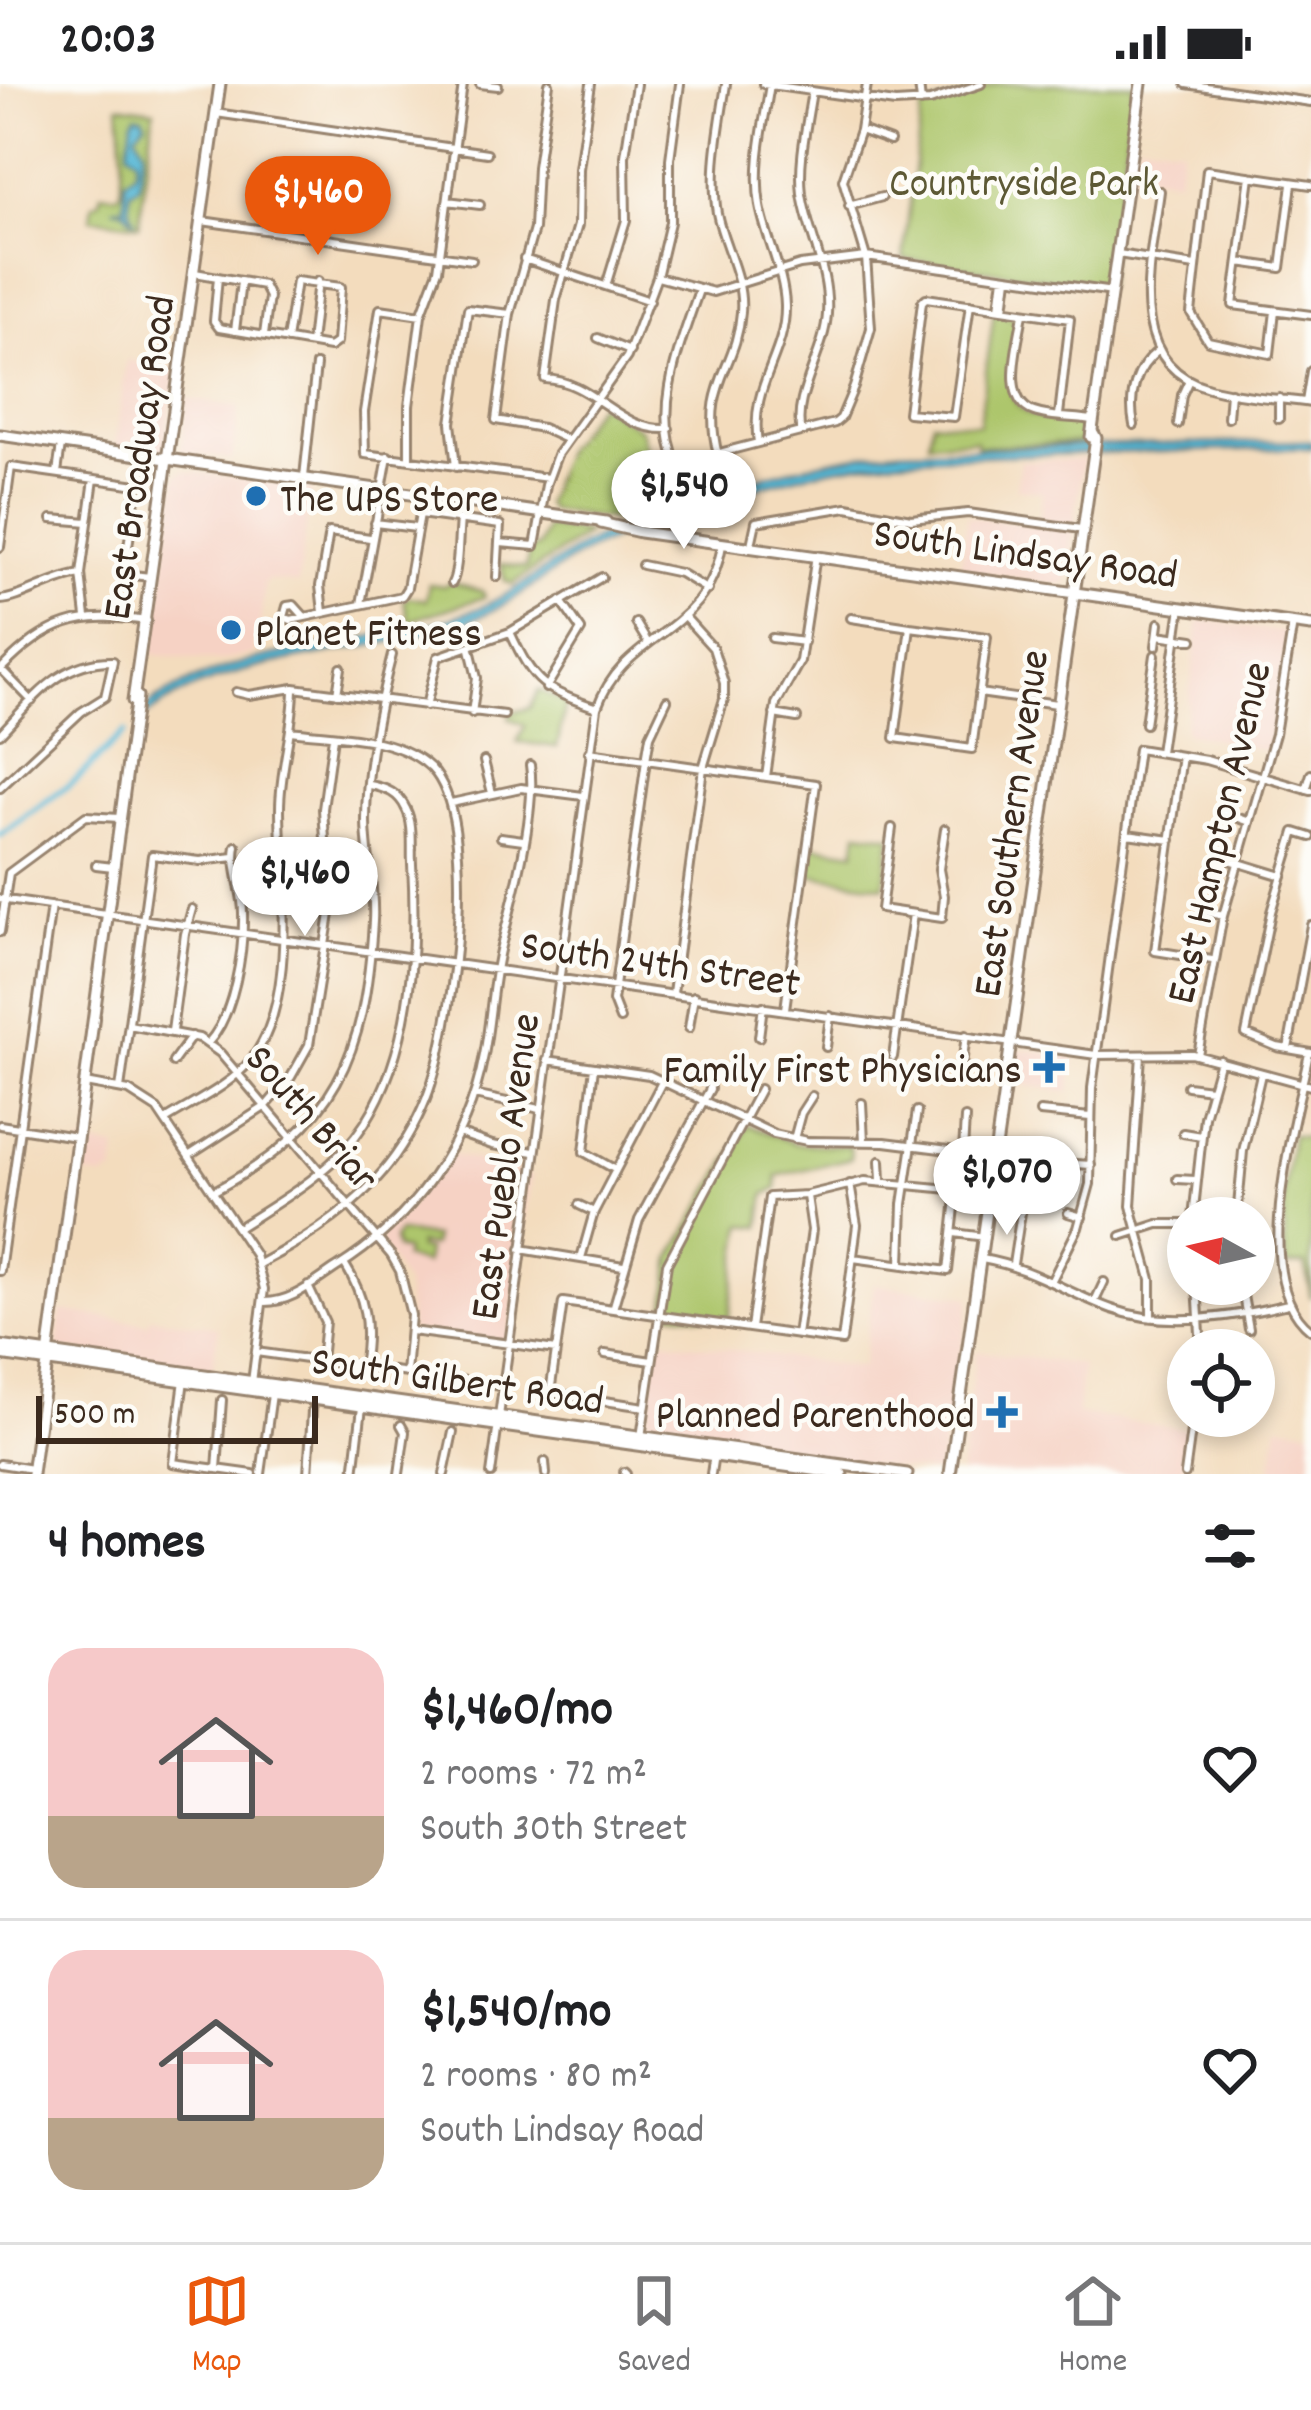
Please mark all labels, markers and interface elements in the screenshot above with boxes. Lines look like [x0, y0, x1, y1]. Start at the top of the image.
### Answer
text: 20:03 [60, 10, 156, 74]
pin: $1,460 [220, 156, 416, 258]
park label: Countryside Park [889, 157, 1159, 217]
text: $1,460 [272, 167, 364, 222]
street label: East Broadway Road [90, 292, 195, 624]
pin: $1,540 [586, 450, 782, 552]
text: $1,540 [638, 461, 730, 516]
place label: The UPS Store [280, 473, 498, 533]
marker: The UPS Store [243, 483, 269, 509]
street label: South Lindsay Road [869, 507, 1181, 609]
place label: Planet Fitness [255, 607, 482, 667]
marker: Planet Fitness [218, 617, 244, 643]
street label: East Southern Avenue [961, 647, 1069, 1001]
street label: East Hampton Avenue [1154, 657, 1291, 1010]
pin: $1,460 [207, 837, 403, 939]
text: $1,460 [259, 848, 351, 903]
street label: South 24th Street [516, 919, 804, 1017]
street label: East Pueblo Avenue [458, 1010, 560, 1324]
street label: South Briar [228, 1034, 390, 1208]
place label: Family First Physicians [664, 1044, 1022, 1104]
marker: Family First Physicians [1033, 1051, 1065, 1083]
pin: $1,070 [909, 1136, 1105, 1238]
text: $1,070 [960, 1147, 1054, 1202]
north arrow [1167, 1197, 1275, 1305]
map controls [1167, 1197, 1275, 1437]
button: locate [1167, 1329, 1275, 1437]
street label: South Gilbert Road [307, 1335, 607, 1435]
place label: Planned Parenthood [656, 1389, 975, 1449]
scale bar [36, 1390, 318, 1443]
text: 500 m [54, 1393, 135, 1440]
marker: Planned Parenthood [986, 1396, 1018, 1428]
text: 4 homes [48, 1510, 206, 1582]
icon: filters [1197, 1513, 1263, 1579]
text: $1,460/mo [420, 1677, 613, 1749]
icon: home [144, 1696, 288, 1840]
icon: heart [1197, 1735, 1263, 1801]
text: 2 rooms · 72 m² [420, 1749, 647, 1804]
text: South 30th Street [420, 1804, 687, 1859]
text: $1,540/mo [420, 1979, 612, 2051]
icon: home [144, 1998, 288, 2142]
icon: heart [1197, 2037, 1263, 2103]
text: 2 rooms · 80 m² [420, 2051, 652, 2106]
text: South Lindsay Road [420, 2106, 704, 2161]
tab: Map [184, 2268, 250, 2387]
tab: Saved [617, 2268, 691, 2387]
tab: Home [1058, 2268, 1127, 2387]

